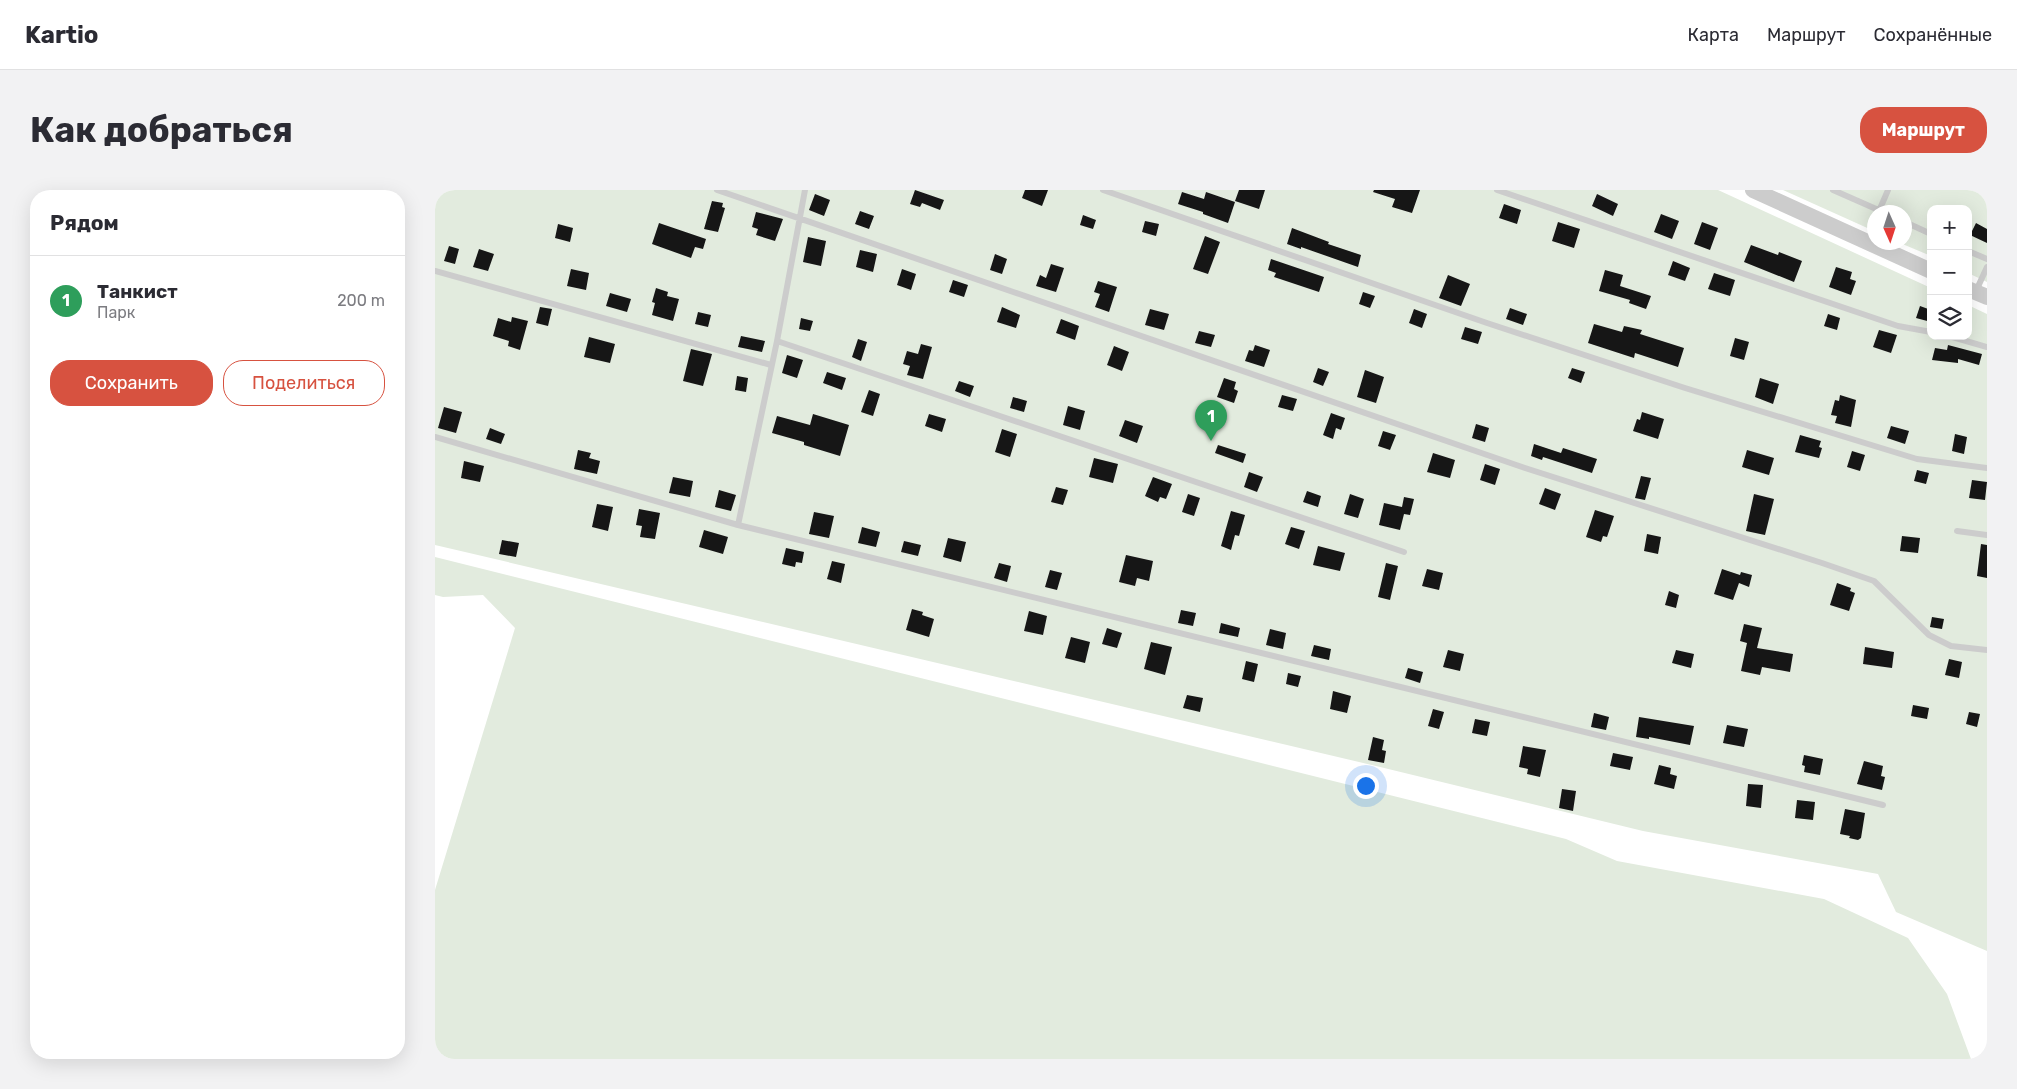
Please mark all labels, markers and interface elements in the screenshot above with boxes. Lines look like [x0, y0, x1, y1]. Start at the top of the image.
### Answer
text: Kartio [25, 21, 99, 49]
text: Карта [1688, 24, 1739, 46]
text: Маршрут [1767, 24, 1846, 46]
text: Сохранённые [1874, 24, 1992, 46]
button: Маршрут [1860, 107, 1987, 153]
text: Как добраться [30, 109, 293, 151]
north arrow [1867, 205, 1912, 250]
map controls [1927, 205, 1972, 340]
button: + [1927, 205, 1972, 250]
text: Рядом [50, 210, 119, 235]
button: − [1927, 250, 1972, 295]
text: Танкист [97, 280, 178, 303]
text: 1 [62, 291, 70, 310]
text: 200 m [337, 291, 385, 310]
button: layers [1927, 295, 1972, 340]
text: Парк [97, 303, 135, 322]
button: Сохранить [50, 360, 213, 406]
button: Поделиться [223, 360, 385, 406]
pin: 1 [1195, 400, 1227, 441]
your location [1353, 773, 1379, 799]

